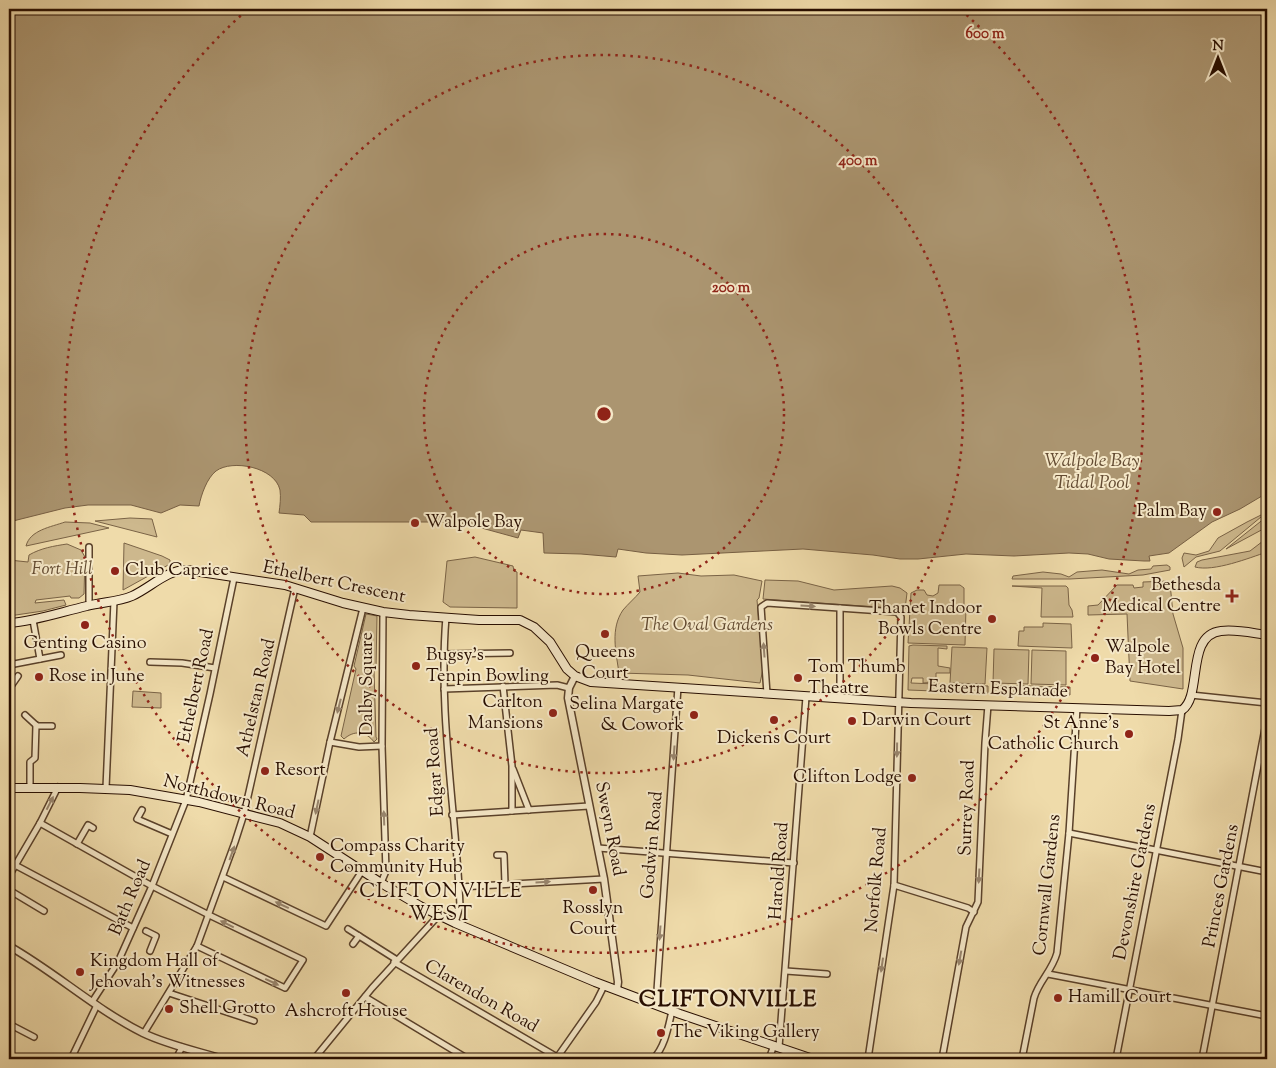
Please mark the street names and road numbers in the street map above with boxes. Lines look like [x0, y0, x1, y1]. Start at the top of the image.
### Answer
street label: Ethelbert Crescent [260, 555, 408, 611]
street label: Ethelbert Road [172, 626, 222, 746]
street label: Dalby Square [355, 632, 381, 736]
street label: Athelstan Road [231, 636, 283, 760]
street label: Eastern Esplanade [927, 675, 1069, 705]
street label: Edgar Road [420, 727, 452, 817]
street label: Surrey Road [953, 760, 983, 856]
street label: Northdown Road [160, 769, 298, 827]
street label: Sweyn Road [587, 780, 631, 878]
street label: Godwin Road [635, 790, 671, 900]
street label: Devonshire Gardens [1108, 801, 1164, 963]
street label: Cornwall Gardens [1028, 813, 1068, 957]
street label: Harold Road [764, 821, 796, 921]
street label: Princes Gardens [1197, 822, 1247, 950]
street label: Norfolk Road [859, 826, 895, 934]
street label: Bath Road [103, 856, 159, 940]
street label: Clarendon Road [419, 954, 543, 1040]

